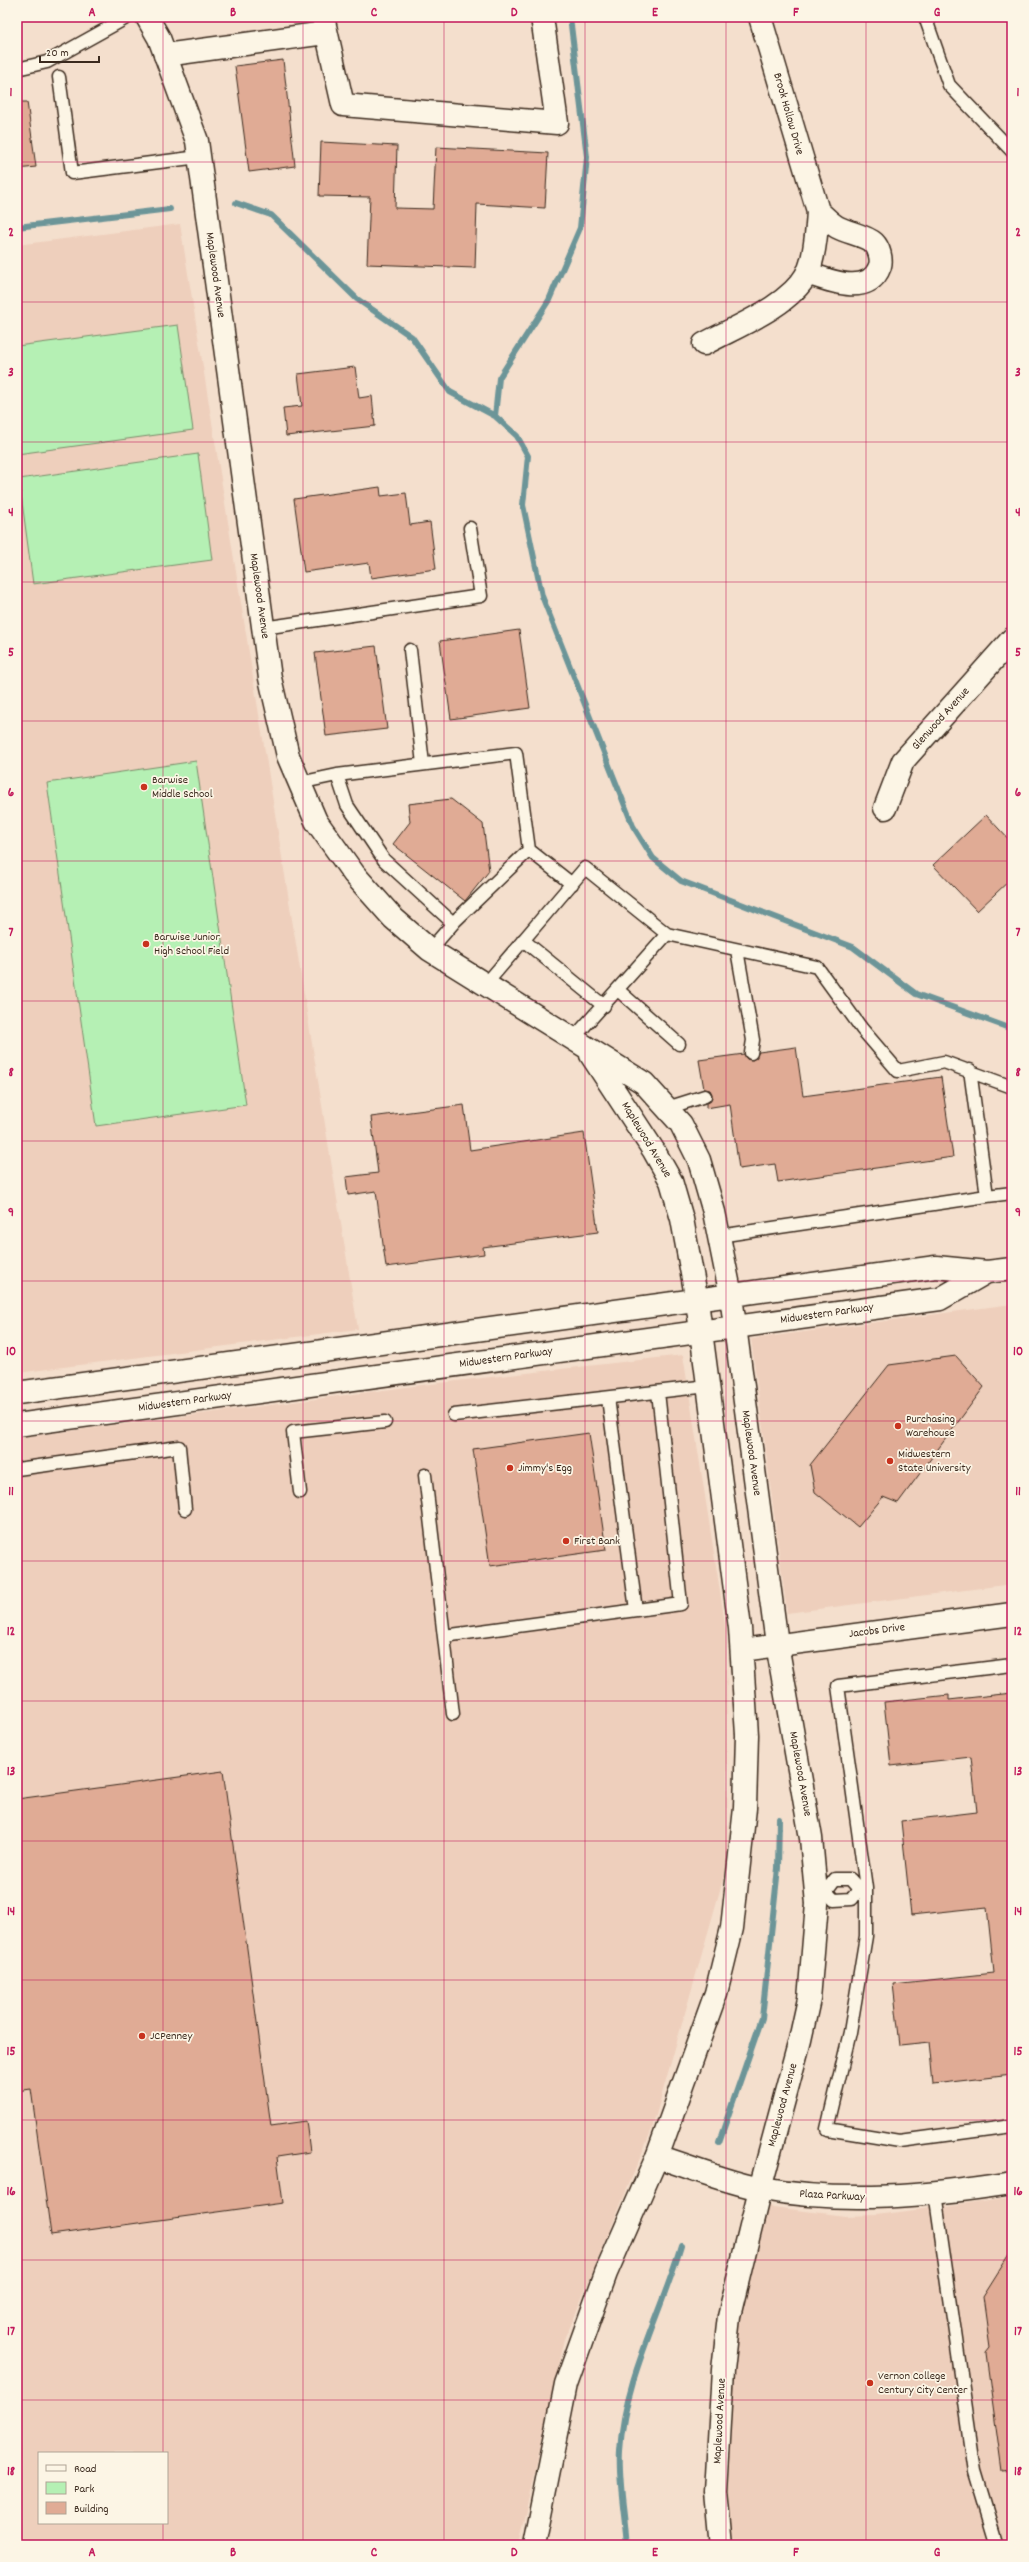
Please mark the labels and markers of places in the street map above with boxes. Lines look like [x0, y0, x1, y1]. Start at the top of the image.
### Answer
place label: Barwise Middle School [152, 772, 213, 803]
marker: Barwise Middle School [139, 782, 149, 792]
place label: Barwise Junior High School Field [154, 929, 229, 960]
marker: Barwise Junior High School Field [141, 939, 151, 949]
place label: Purchasing Warehouse [906, 1411, 955, 1442]
marker: Purchasing Warehouse [893, 1421, 903, 1431]
place label: Midwestern State University [898, 1446, 972, 1477]
marker: Midwestern State University [885, 1456, 895, 1466]
place label: Jimmy's Egg [518, 1460, 572, 1477]
marker: Jimmy's Egg [505, 1463, 515, 1473]
place label: First Bank [574, 1533, 620, 1550]
marker: First Bank [561, 1536, 571, 1546]
place label: JCPenney [150, 2028, 193, 2045]
marker: JCPenney [137, 2031, 147, 2041]
place label: Vernon College Century City Center [878, 2368, 968, 2399]
marker: Vernon College Century City Center [865, 2378, 875, 2388]

